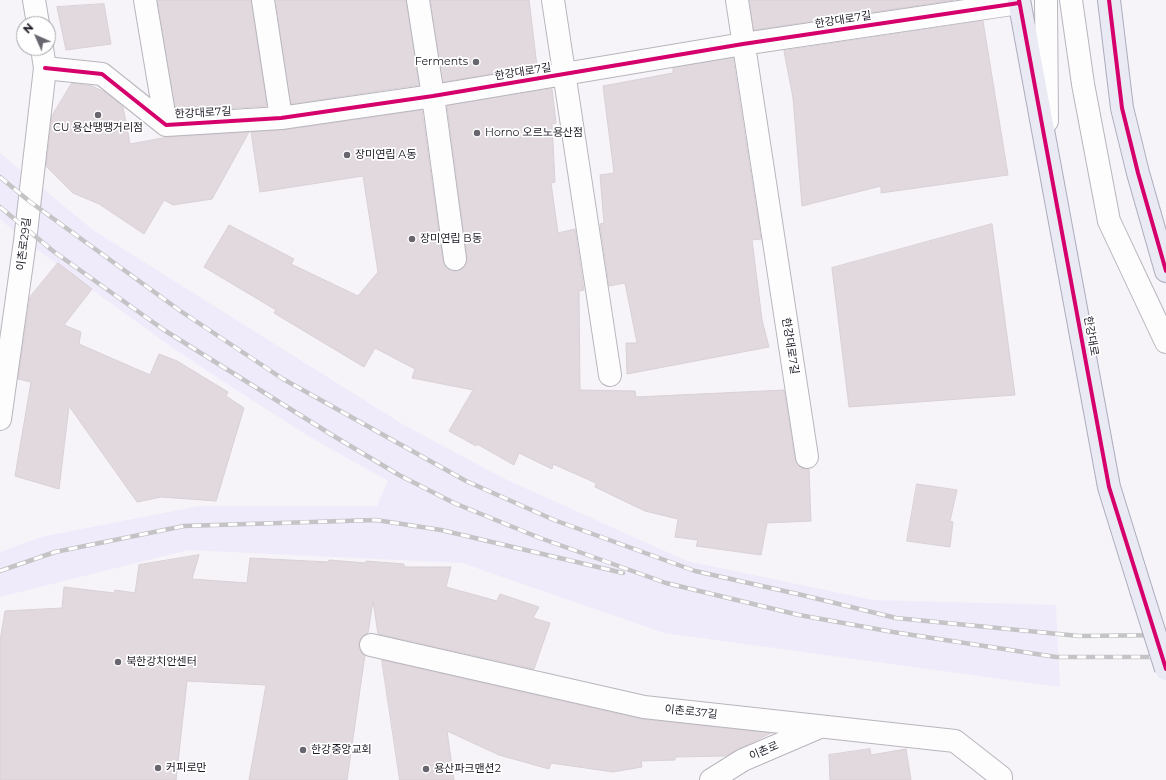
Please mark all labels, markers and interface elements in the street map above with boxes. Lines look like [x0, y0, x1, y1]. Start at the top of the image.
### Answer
street label: 한강대로7길 [814, 9, 872, 31]
north arrow [16, 16, 56, 56]
text: N [20, 20, 36, 36]
place label: Ferments [415, 55, 468, 69]
marker: Ferments [471, 57, 481, 67]
street label: 한강대로7길 [494, 61, 552, 83]
street label: 한강대로7길 [174, 105, 232, 121]
marker: CU 용산땡땡거리점 [93, 110, 103, 120]
place label: CU 용산땡땡거리점 [53, 121, 143, 135]
place label: Horno 오르노용산점 [485, 126, 583, 140]
marker: Horno 오르노용산점 [472, 128, 482, 138]
place label: 장미연립 A동 [355, 148, 416, 162]
marker: 장미연립 A동 [342, 150, 352, 160]
street label: 이촌로29길 [14, 217, 34, 271]
place label: 장미연립 B동 [420, 232, 482, 246]
marker: 장미연립 B동 [407, 234, 417, 244]
street label: 한강대로 [1081, 315, 1101, 357]
street label: 한강대로7길 [779, 317, 801, 375]
place label: 북한강치안센터 [126, 655, 197, 669]
marker: 북한강치안센터 [113, 657, 123, 667]
street label: 이촌로37길 [664, 703, 718, 721]
street label: 이촌로 [747, 739, 781, 763]
place label: 한강중앙교회 [311, 743, 372, 757]
marker: 한강중앙교회 [298, 745, 308, 755]
place label: 커피로만 [166, 761, 206, 775]
place label: 용산파크맨션2 [434, 762, 501, 776]
marker: 커피로만 [153, 763, 163, 773]
marker: 용산파크맨션2 [421, 764, 431, 774]

